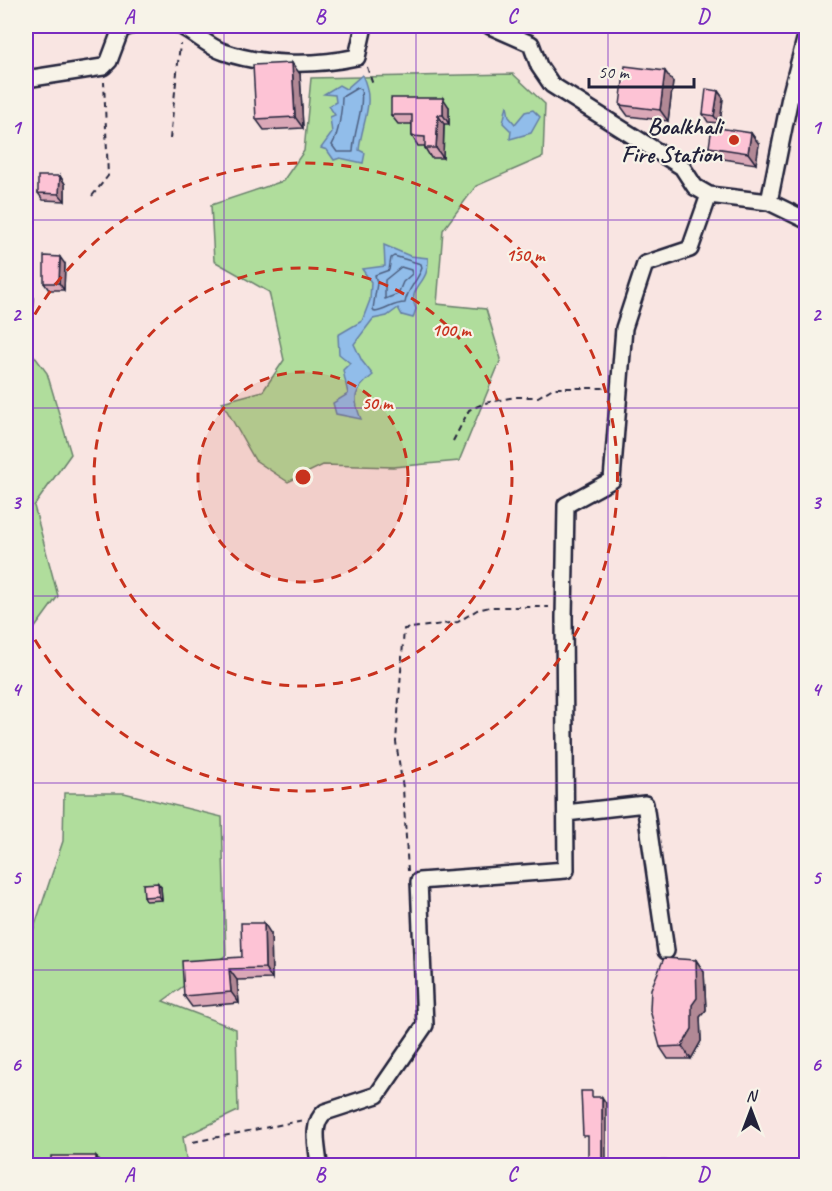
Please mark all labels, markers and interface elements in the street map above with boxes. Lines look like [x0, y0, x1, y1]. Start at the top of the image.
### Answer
text: A [124, 4, 136, 29]
text: B [315, 4, 327, 29]
text: C [507, 4, 519, 29]
text: D [697, 4, 711, 29]
scale bar [589, 51, 694, 89]
text: 50 m [598, 61, 631, 83]
place label: Boalkhali Fire Station [621, 111, 725, 169]
text: 1 [12, 115, 23, 140]
text: 1 [812, 115, 823, 140]
marker: Boalkhali Fire Station [727, 133, 741, 147]
text: 150 m [506, 244, 546, 266]
text: 2 [12, 302, 23, 327]
text: 2 [812, 302, 823, 327]
text: 100 m [432, 319, 472, 341]
text: 50 m [362, 392, 394, 414]
centre of rings [293, 467, 313, 487]
text: 3 [12, 490, 23, 515]
text: 3 [812, 490, 823, 515]
text: 4 [12, 677, 24, 702]
text: 4 [812, 677, 824, 702]
text: 5 [12, 865, 23, 890]
text: 5 [812, 865, 823, 890]
text: 6 [11, 1052, 22, 1077]
text: 6 [811, 1052, 822, 1077]
north arrow [721, 1080, 781, 1140]
text: N [746, 1086, 759, 1106]
text: A [124, 1162, 136, 1187]
text: B [315, 1162, 327, 1187]
text: C [507, 1162, 519, 1187]
text: D [697, 1162, 711, 1187]

